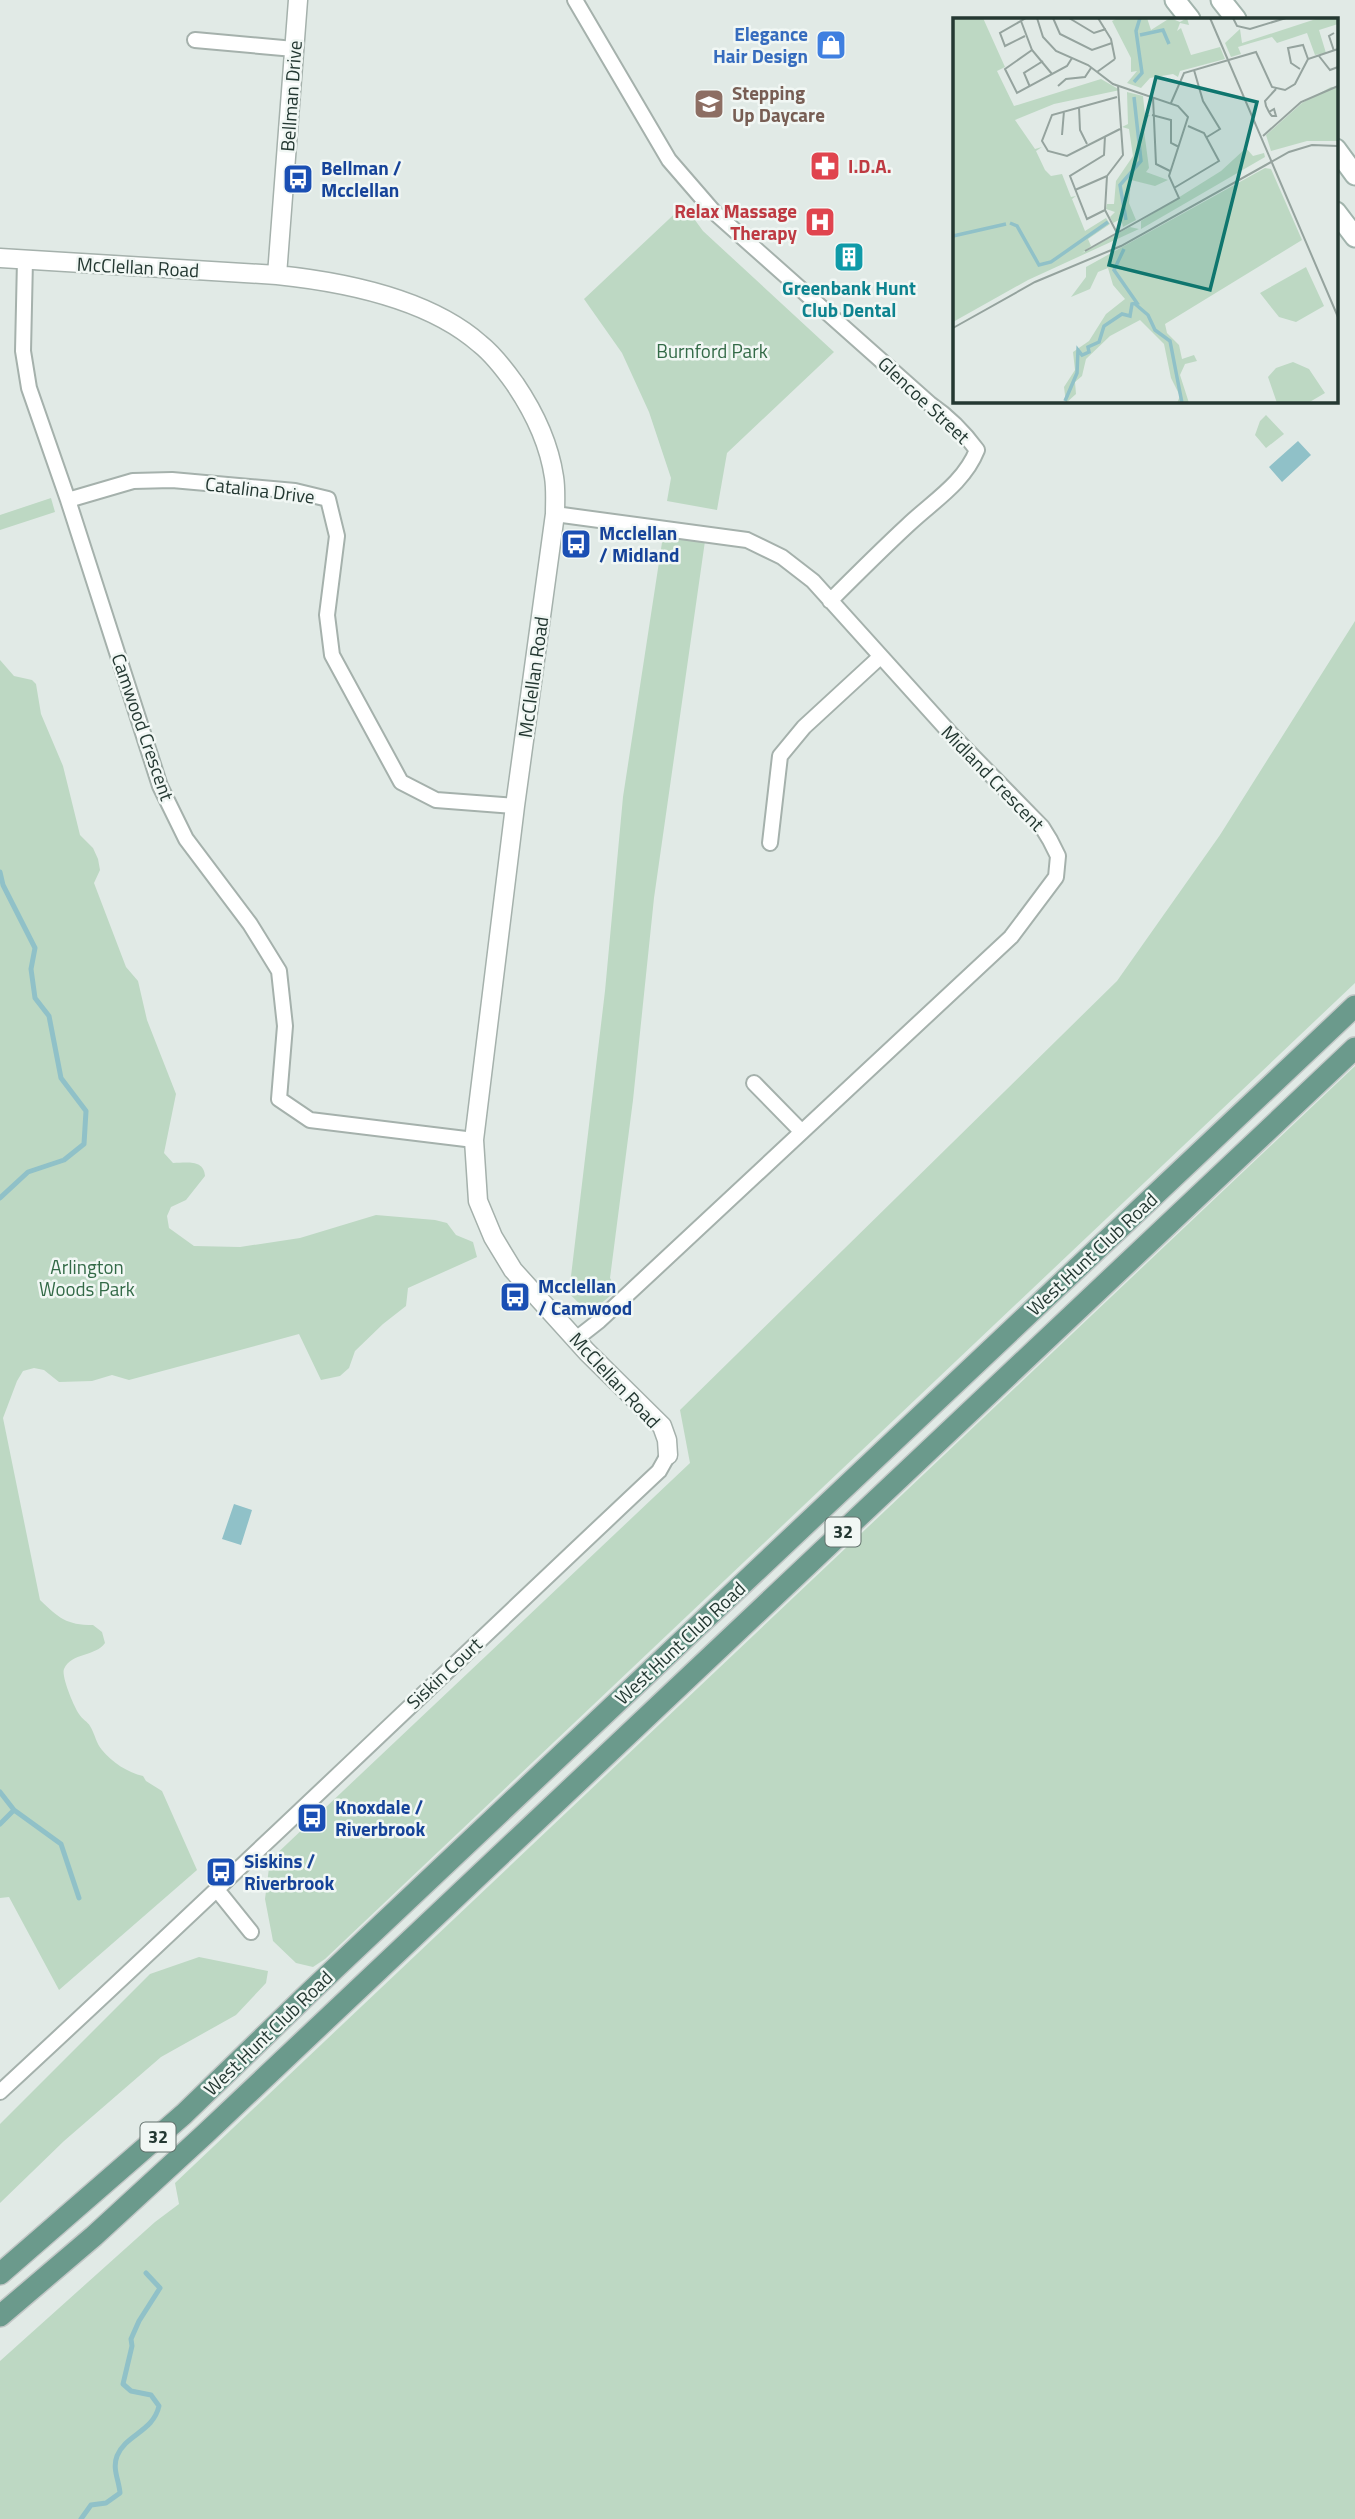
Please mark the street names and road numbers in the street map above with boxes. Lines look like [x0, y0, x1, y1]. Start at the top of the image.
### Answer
street label: Bellman Drive [272, 39, 309, 153]
street label: McClellan Road [76, 249, 200, 284]
street label: Glencoe Street [872, 349, 977, 450]
street label: Catalina Drive [204, 468, 316, 511]
street label: McClellan Road [510, 614, 555, 740]
street label: Camwood Crescent [105, 649, 182, 805]
street label: Midland Crescent [935, 718, 1052, 838]
street label: West Hunt Club Road [1020, 1185, 1164, 1322]
street label: McClellan Road [563, 1325, 668, 1434]
road number: 32 [826, 1518, 860, 1546]
street label: West Hunt Club Road [608, 1574, 752, 1711]
street label: Siskin Court [399, 1630, 488, 1715]
street label: West Hunt Club Road [197, 1963, 339, 2102]
road number: 32 [140, 2122, 176, 2152]

